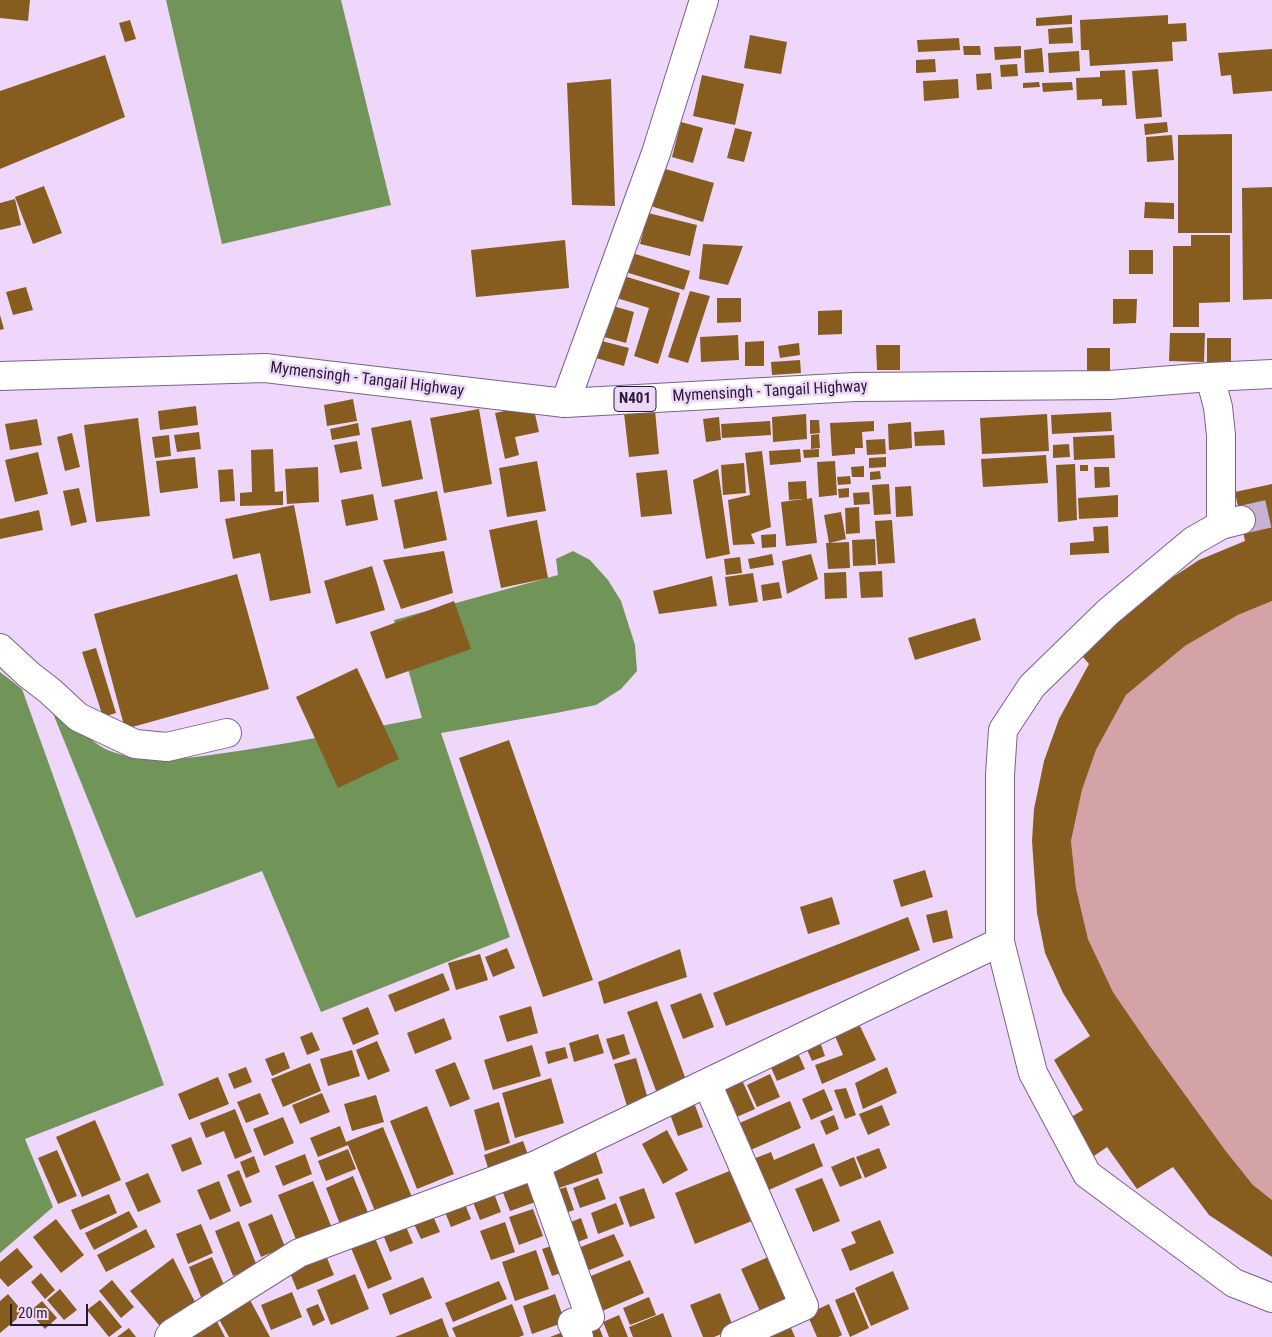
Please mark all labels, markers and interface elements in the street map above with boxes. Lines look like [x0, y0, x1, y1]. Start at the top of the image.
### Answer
street label: Mymensingh - Tangail Highway [269, 359, 465, 401]
street label: Mymensingh - Tangail Highway [672, 377, 868, 407]
road number: N401 [614, 386, 656, 412]
scale bar [12, 1294, 90, 1326]
text: 20 m [18, 1304, 48, 1322]

